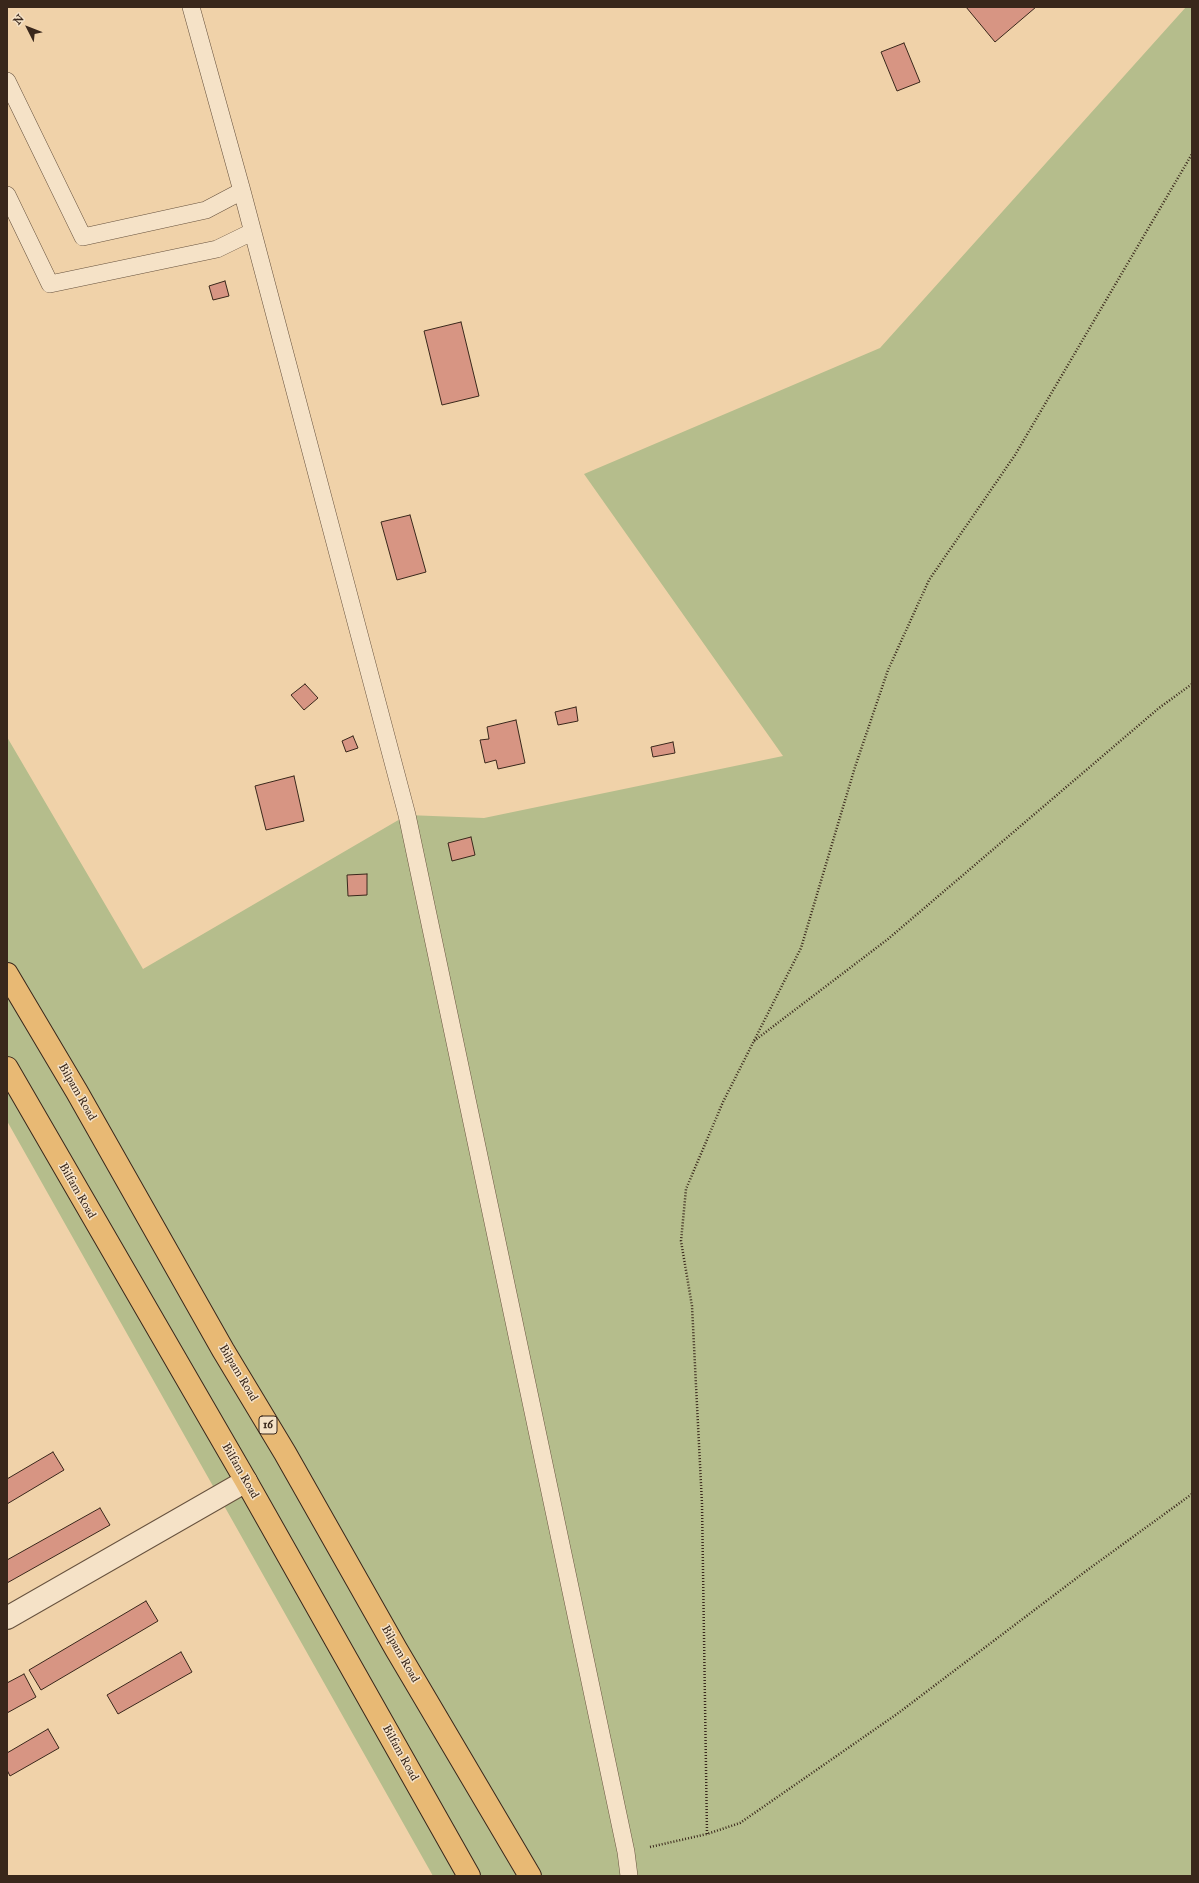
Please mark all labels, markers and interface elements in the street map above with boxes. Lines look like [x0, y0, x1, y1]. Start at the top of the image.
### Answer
north arrow [8, 8, 48, 48]
text: N [11, 12, 27, 27]
street label: Bilpam Road [55, 1061, 99, 1123]
street label: Bilfam Road [55, 1161, 99, 1221]
street label: Bilpam Road [215, 1342, 261, 1404]
road number: 16 [259, 1416, 277, 1434]
street label: Bilfam Road [218, 1441, 262, 1501]
street label: Bilpam Road [378, 1623, 422, 1685]
street label: Bilfam Road [379, 1722, 421, 1784]

